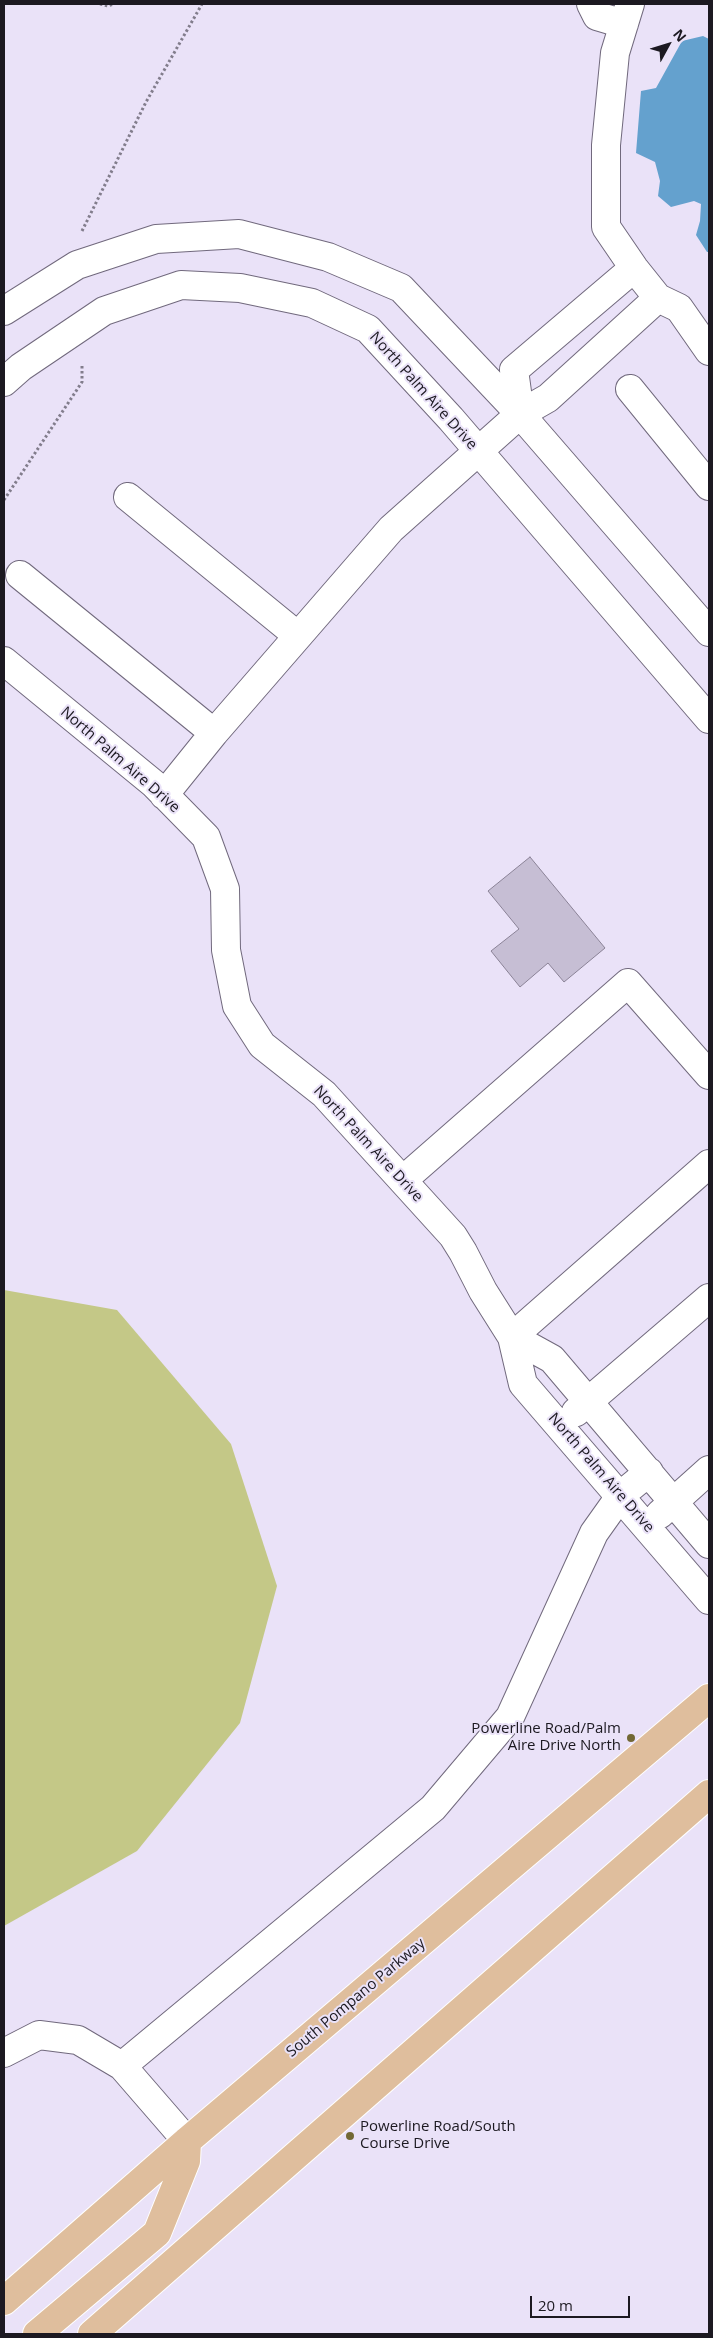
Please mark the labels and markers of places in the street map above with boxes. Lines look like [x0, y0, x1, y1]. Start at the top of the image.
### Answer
place label: Powerline Road/Palm Aire Drive North [471, 1720, 621, 1755]
marker: Powerline Road/Palm Aire Drive North [625, 1732, 637, 1744]
place label: Powerline Road/South Course Drive [360, 2118, 516, 2153]
marker: Powerline Road/South Course Drive [344, 2130, 356, 2142]

